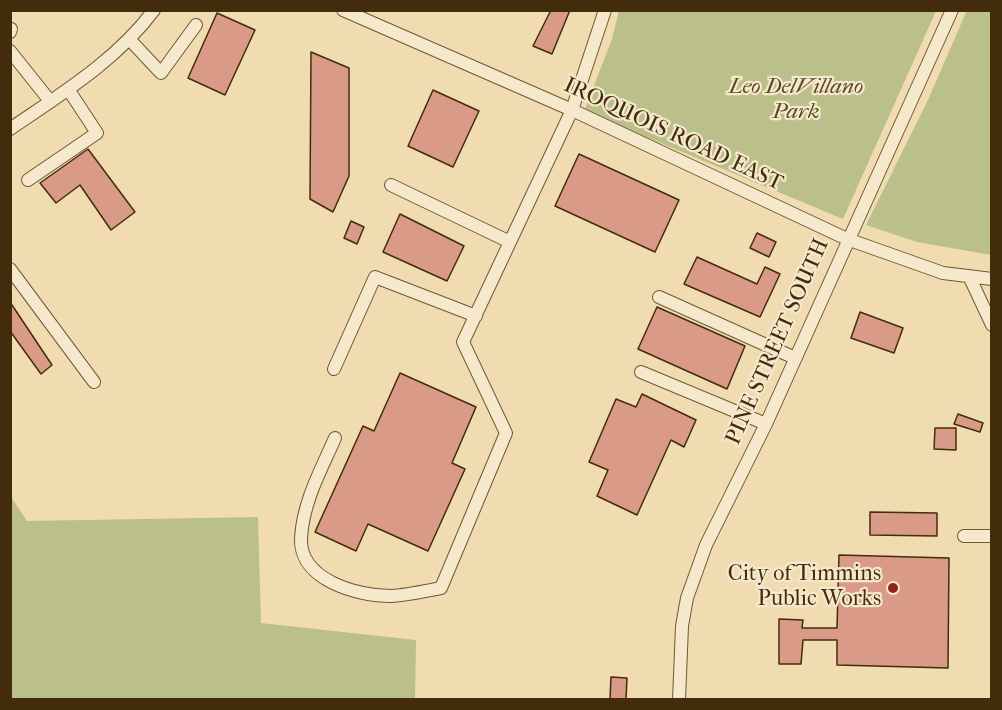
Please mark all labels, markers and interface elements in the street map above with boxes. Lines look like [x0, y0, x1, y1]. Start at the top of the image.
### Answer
street label: IROQUOIS ROAD EAST [559, 73, 787, 197]
park label: Leo DelVillano Park [729, 75, 863, 126]
street label: PINE STREET SOUTH [721, 235, 835, 449]
place label: City of Timmins Public Works [728, 562, 881, 614]
marker: City of Timmins Public Works [886, 581, 900, 595]

